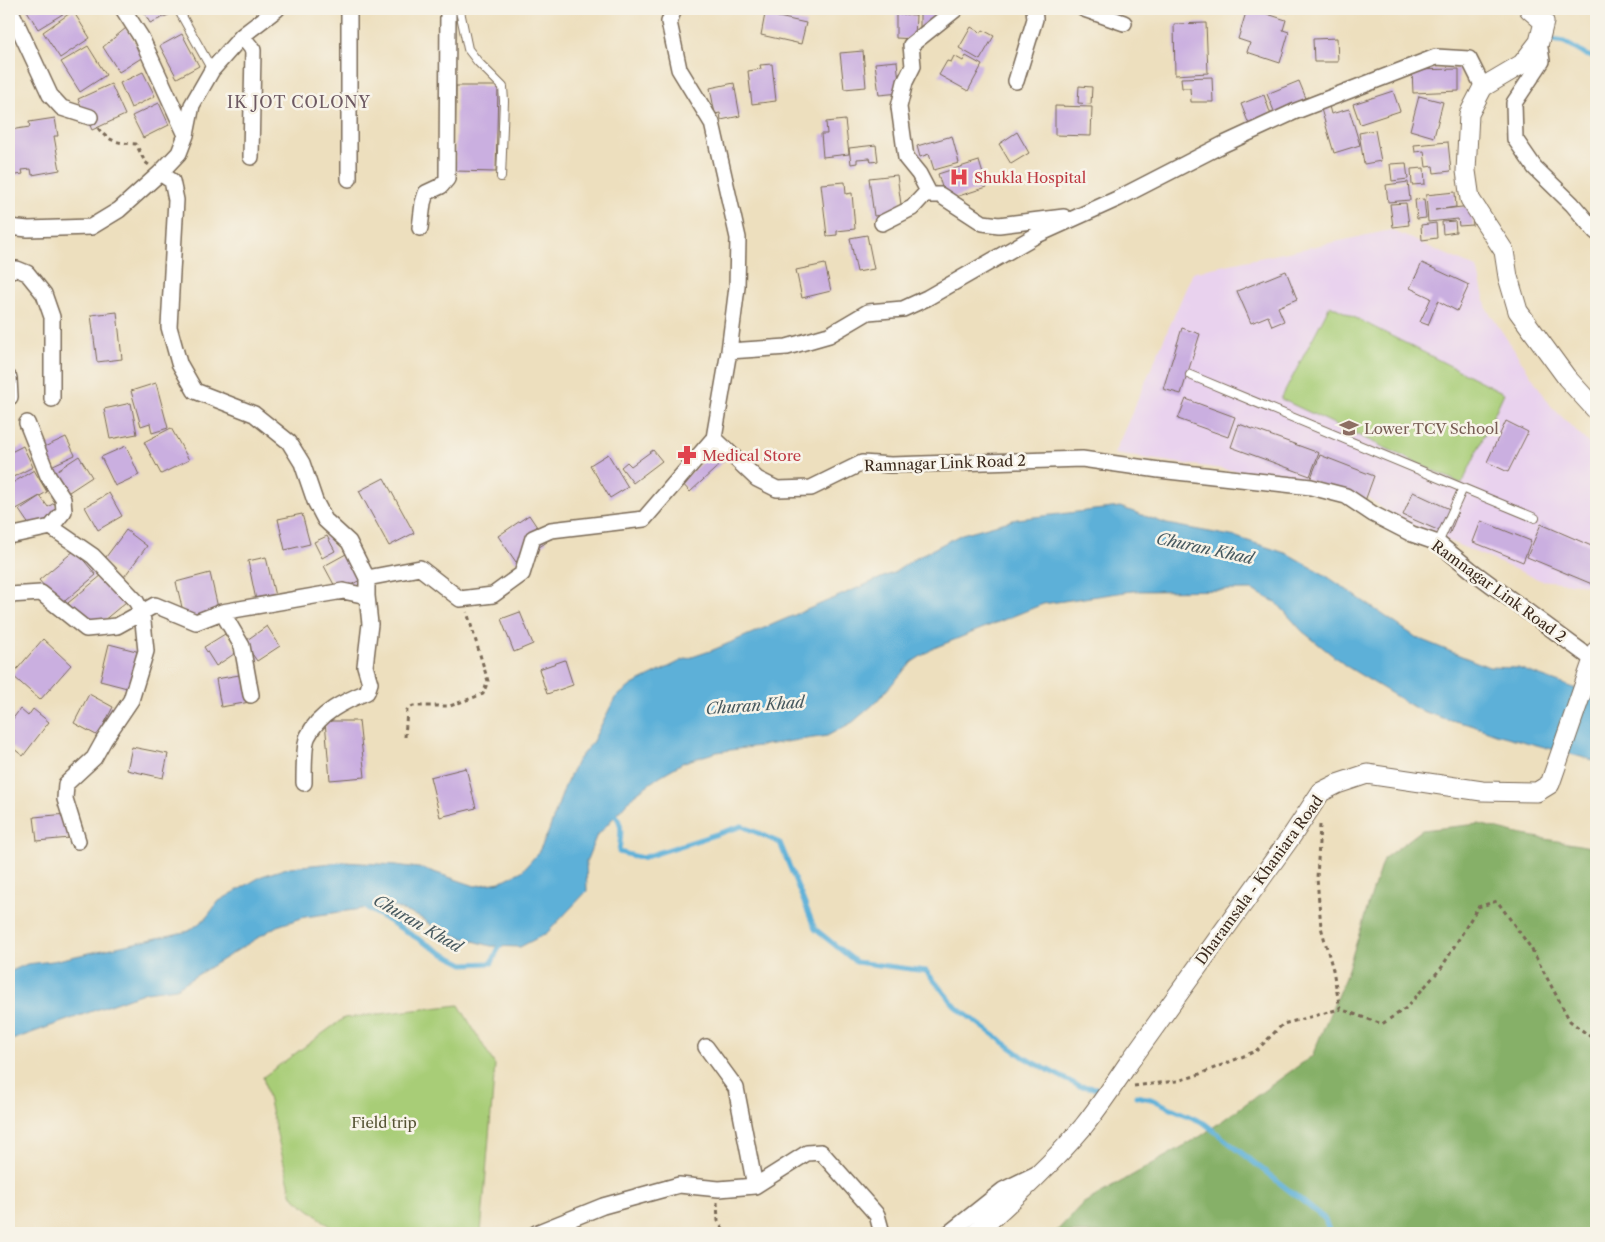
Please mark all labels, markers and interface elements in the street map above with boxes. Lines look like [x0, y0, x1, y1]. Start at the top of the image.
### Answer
district label: IK JOT COLONY [227, 92, 371, 112]
hospital icon: Shukla Hospital [948, 166, 970, 188]
place label: Shukla Hospital [974, 168, 1087, 187]
school or university icon: Lower TCV School [1338, 417, 1360, 439]
place label: Lower TCV School [1364, 419, 1499, 438]
pharmacy icon: Medical Store [676, 444, 698, 466]
place label: Medical Store [702, 446, 801, 465]
street label: Ramnagar Link Road 2 [864, 451, 1026, 475]
water label: Churan Khad [1155, 528, 1257, 568]
street label: Ramnagar Link Road 2 [1428, 536, 1570, 646]
water label: Churan Khad [705, 691, 807, 718]
street label: Dharamsala - Khaniara Road [1191, 792, 1327, 968]
water label: Churan Khad [370, 890, 467, 957]
park label: Field trip [351, 1113, 417, 1132]

